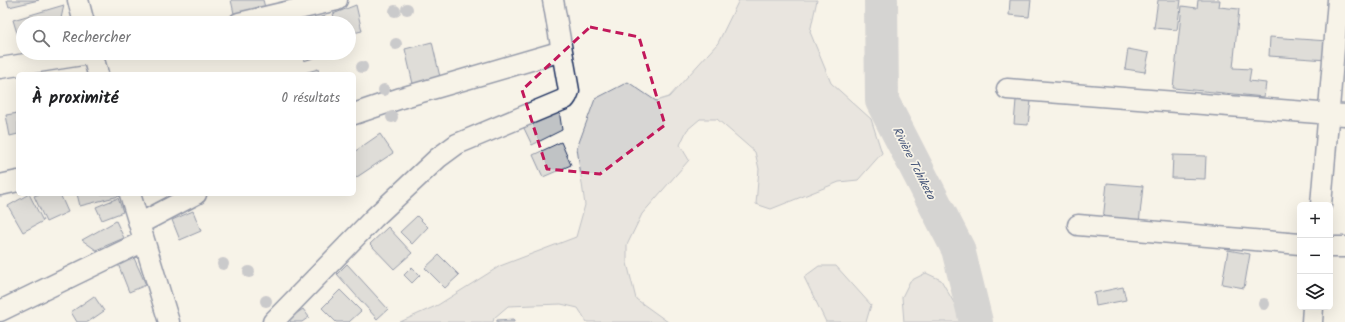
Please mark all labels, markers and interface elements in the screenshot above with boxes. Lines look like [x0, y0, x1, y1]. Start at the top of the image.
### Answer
search box [16, 16, 356, 60]
text: Rechercher [62, 26, 130, 50]
icon: search [30, 27, 52, 49]
text: À proximité [32, 85, 119, 112]
text: 0 résultats [282, 88, 340, 109]
water label: Rivière Tchiketa [887, 123, 941, 204]
map controls [1297, 202, 1333, 310]
button: + [1297, 202, 1333, 238]
button: − [1297, 238, 1333, 274]
button: layers [1297, 274, 1333, 310]

